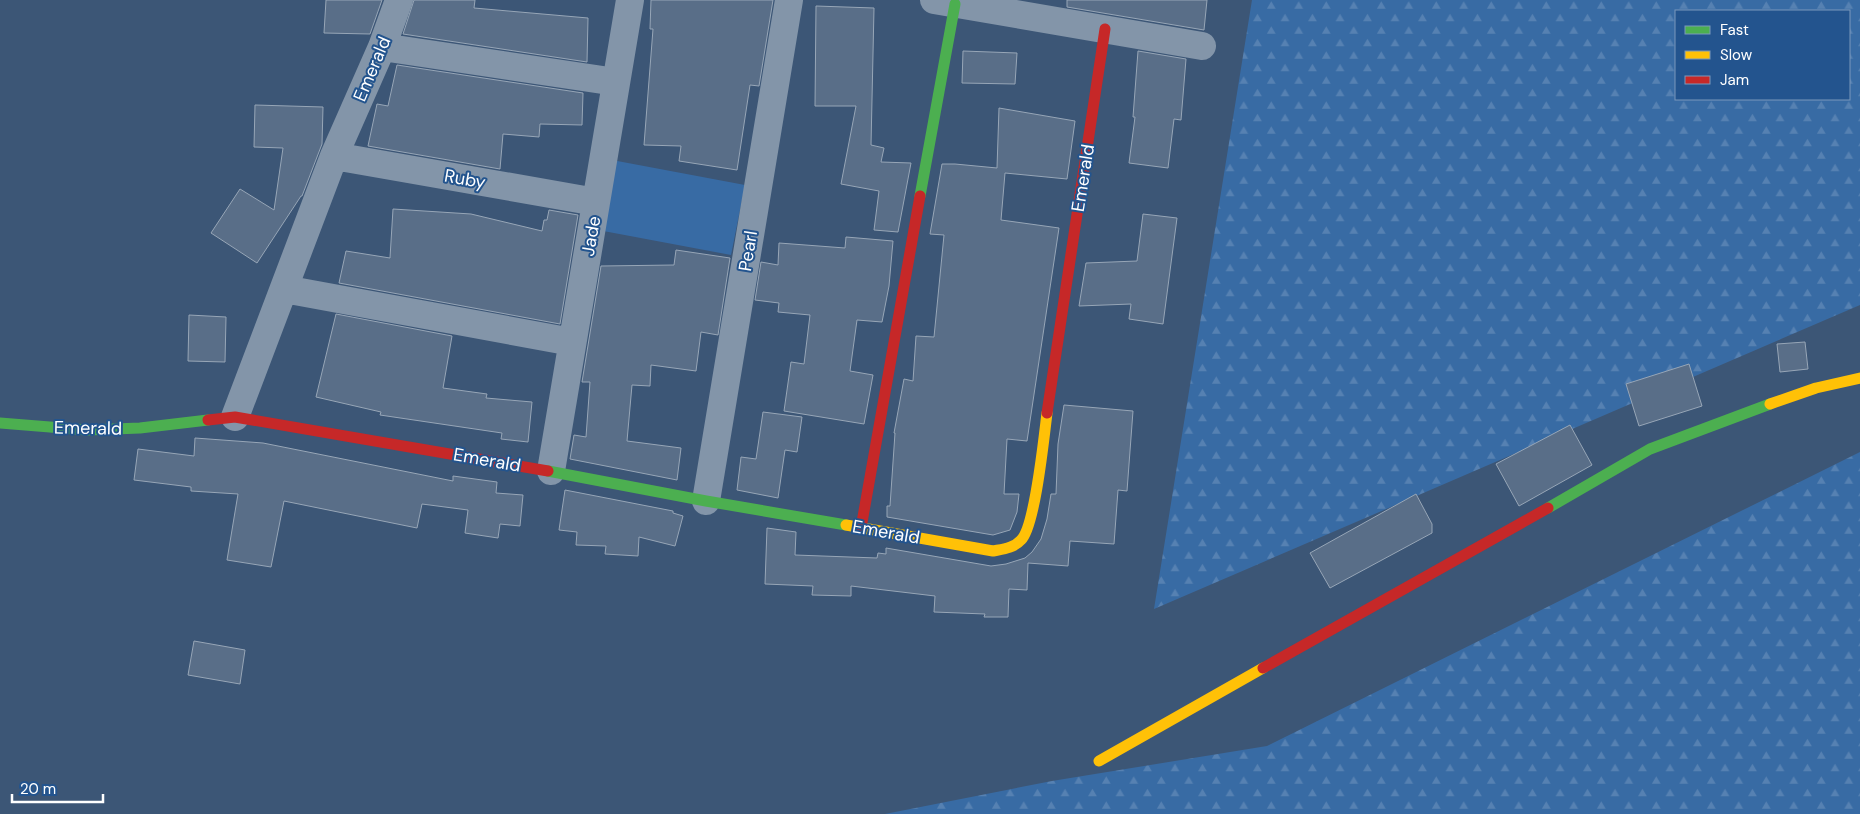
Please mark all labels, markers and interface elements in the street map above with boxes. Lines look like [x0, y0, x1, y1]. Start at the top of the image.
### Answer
legend [1675, 10, 1850, 100]
text: Fast [1720, 20, 1749, 40]
street label: Emerald [348, 33, 396, 105]
text: Slow [1720, 45, 1753, 65]
text: Jam [1720, 70, 1749, 90]
street label: Emerald [1066, 142, 1100, 214]
street label: Ruby [442, 164, 488, 194]
street label: Jade [576, 214, 606, 258]
street label: Pearl [733, 229, 763, 273]
street label: Emerald [54, 415, 122, 441]
street label: Emerald [451, 442, 523, 478]
street label: Emerald [850, 514, 922, 550]
scale bar [12, 772, 104, 804]
text: 20 m [20, 779, 56, 799]

